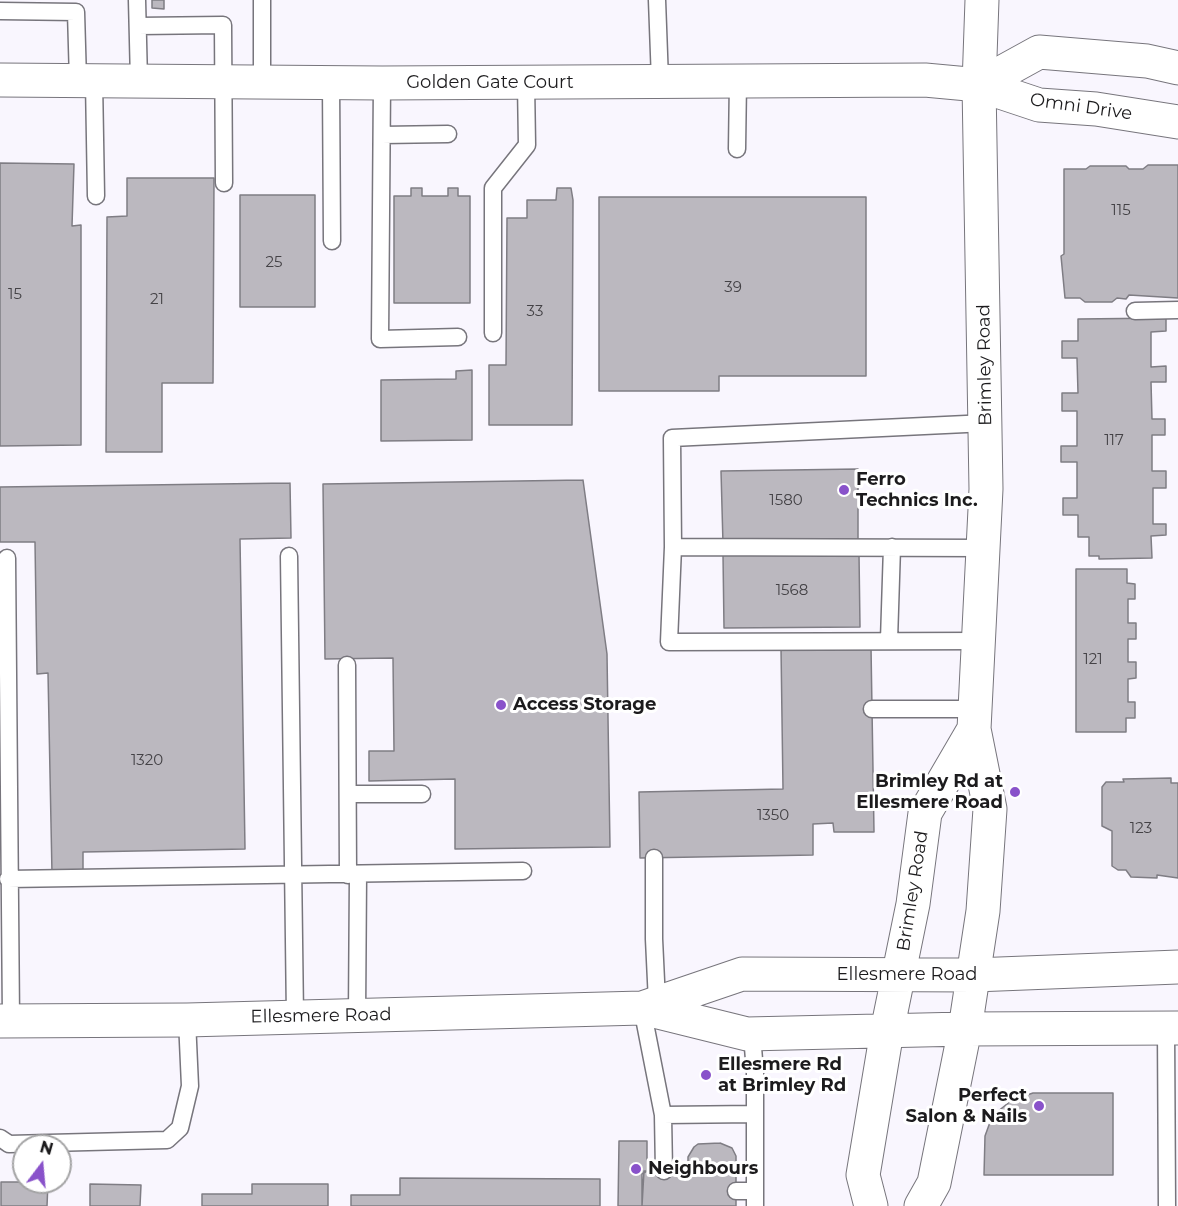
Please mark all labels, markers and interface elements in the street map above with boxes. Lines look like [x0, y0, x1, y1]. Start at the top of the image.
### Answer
street label: Golden Gate Court [406, 72, 574, 94]
street label: Omni Drive [1028, 89, 1134, 125]
house number: 115 [1111, 202, 1131, 220]
house number: 25 [265, 254, 283, 272]
house number: 39 [724, 279, 742, 297]
house number: 15 [8, 286, 22, 304]
house number: 21 [150, 291, 164, 309]
house number: 33 [527, 303, 543, 321]
street label: Brimley Road [973, 304, 997, 426]
house number: 117 [1104, 432, 1124, 450]
place label: Ferro Technics Inc. [856, 469, 978, 512]
marker: Ferro Technics Inc. [837, 483, 851, 497]
house number: 1580 [769, 492, 803, 510]
house number: 1568 [776, 582, 808, 600]
house number: 121 [1083, 651, 1103, 669]
place label: Access Storage [513, 694, 656, 716]
marker: Access Storage [494, 698, 508, 712]
house number: 1320 [131, 752, 163, 770]
place label: Brimley Rd at Ellesmere Road [856, 771, 1003, 814]
marker: Brimley Rd at Ellesmere Road [1008, 785, 1022, 799]
house number: 1350 [757, 807, 789, 825]
house number: 123 [1130, 820, 1152, 838]
street label: Brimley Road [893, 829, 933, 953]
street label: Ellesmere Road [837, 964, 977, 986]
street label: Ellesmere Road [250, 1004, 392, 1028]
place label: Ellesmere Rd at Brimley Rd [718, 1054, 846, 1096]
marker: Ellesmere Rd at Brimley Rd [699, 1068, 713, 1082]
place label: Perfect Salon & Nails [905, 1085, 1027, 1128]
marker: Perfect Salon & Nails [1032, 1099, 1046, 1113]
north arrow [12, 1134, 72, 1194]
text: N [38, 1137, 55, 1159]
place label: Neighbours [648, 1158, 758, 1180]
marker: Neighbours [629, 1162, 643, 1176]

